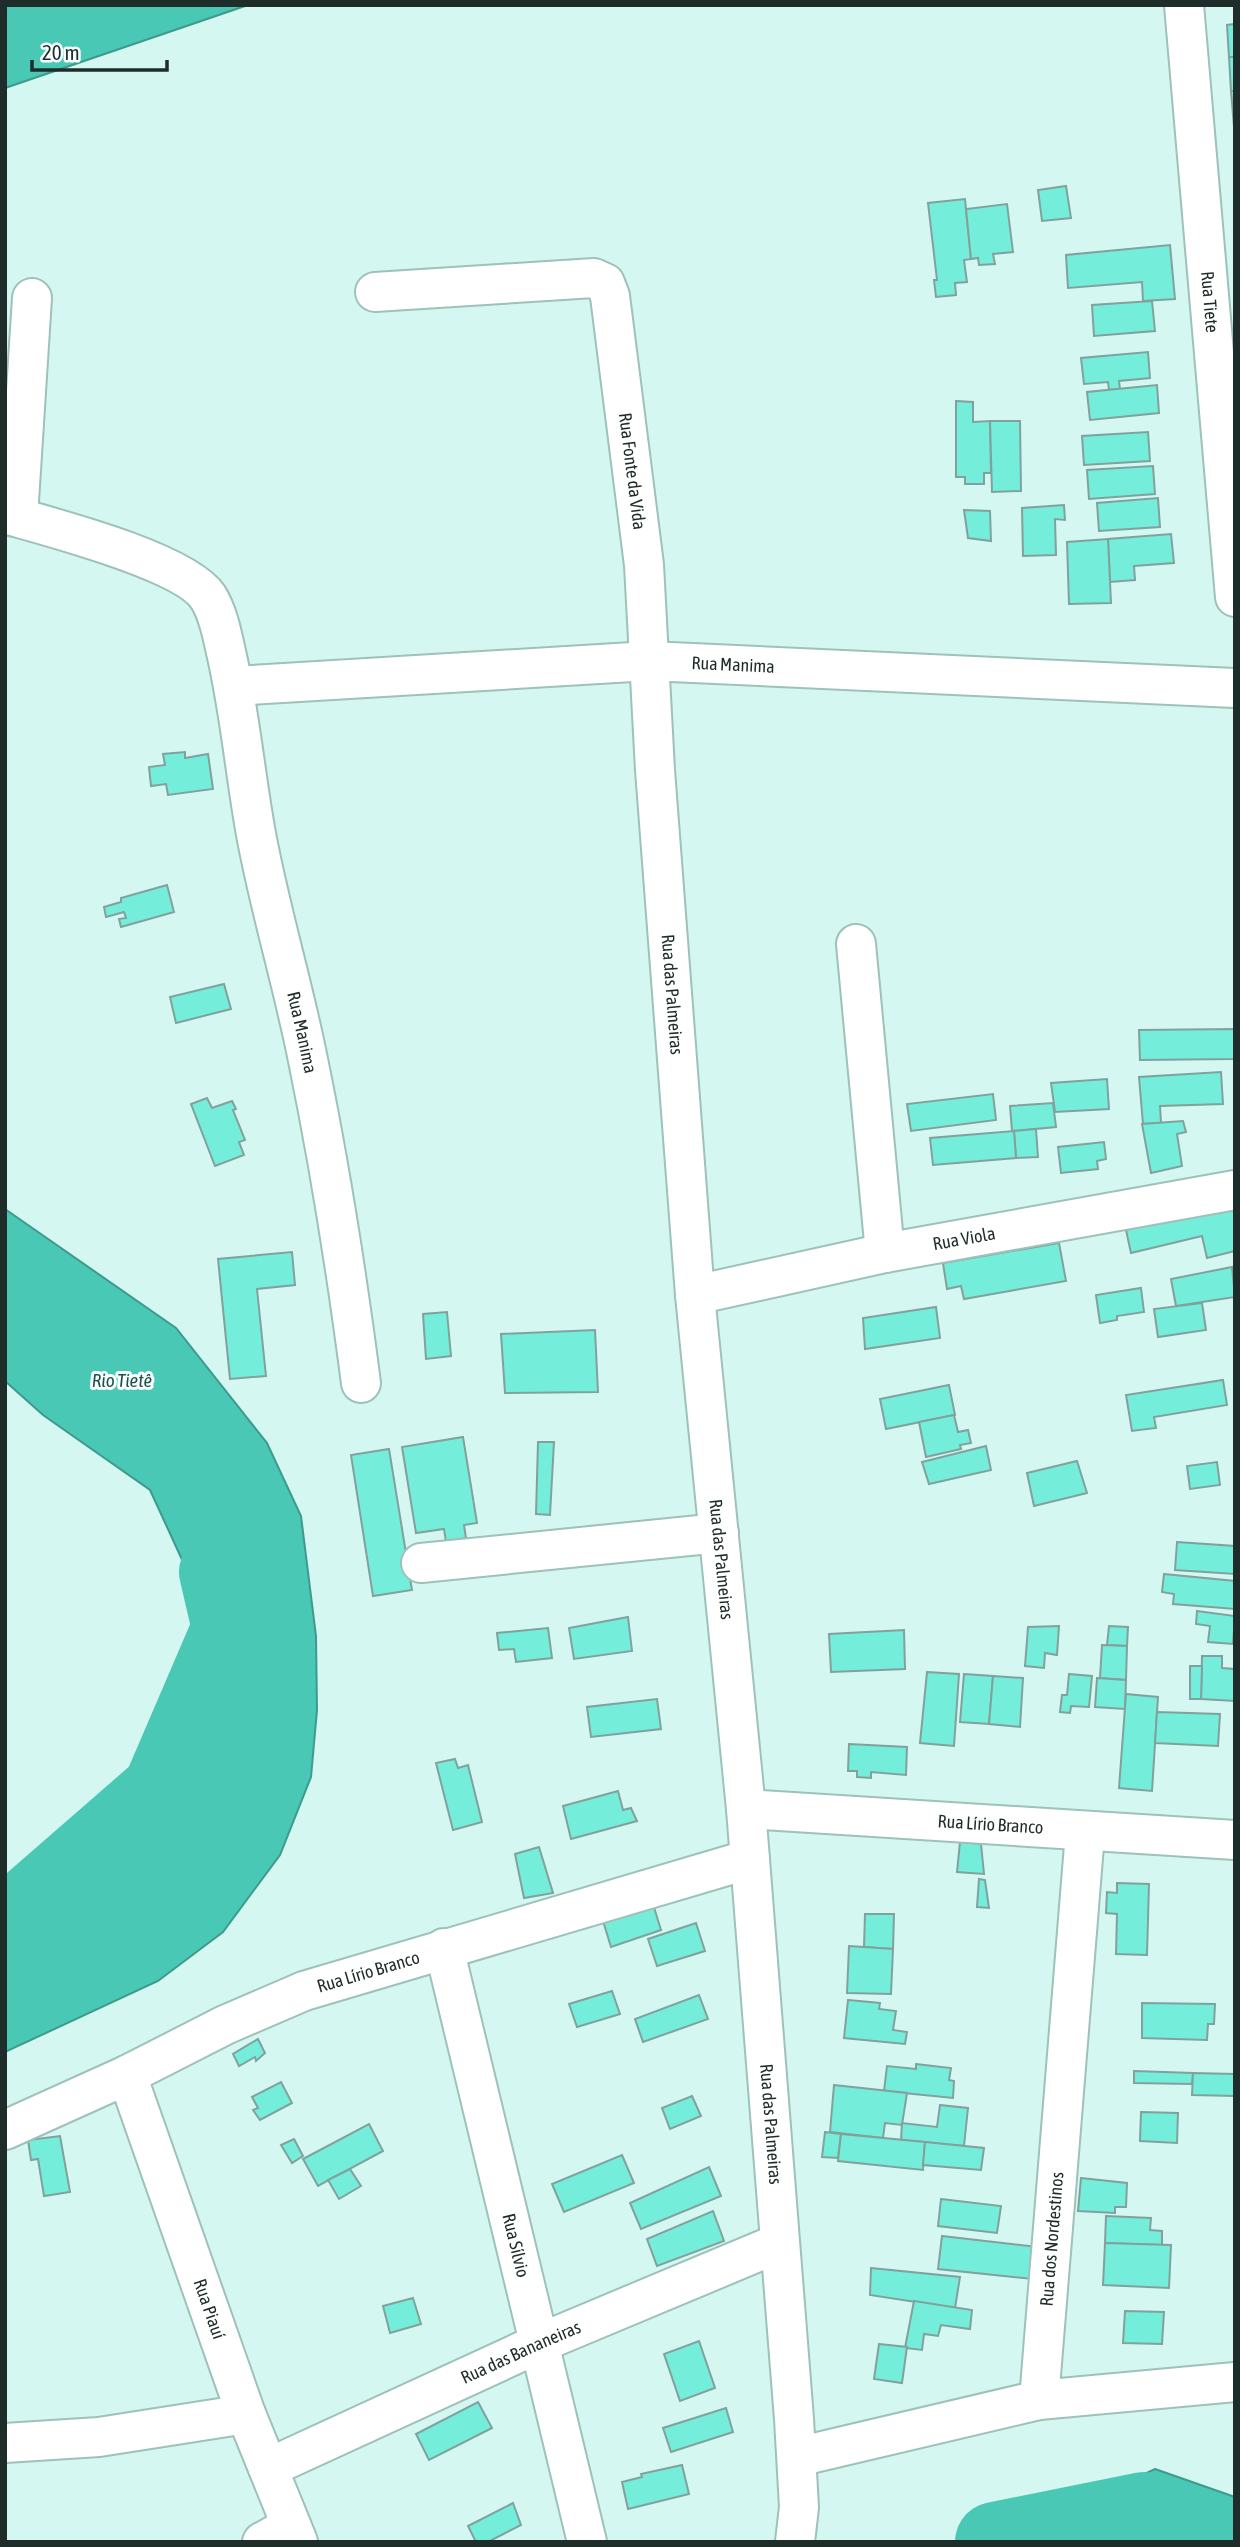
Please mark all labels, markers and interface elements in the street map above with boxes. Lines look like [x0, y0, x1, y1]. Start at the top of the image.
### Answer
scale bar [32, 28, 166, 72]
text: 20 m [42, 40, 80, 64]
street label: Rua Tiete [1197, 270, 1223, 333]
street label: Rua Fonte da Vida [615, 411, 650, 531]
street label: Rua Manima [691, 652, 775, 677]
street label: Rua das Palmeiras [658, 933, 688, 1055]
street label: Rua Manima [283, 989, 321, 1075]
street label: Rua Viola [931, 1222, 997, 1254]
water label: Rio Tietê [92, 1369, 152, 1391]
street label: Rua das Palmeiras [705, 1498, 738, 1620]
street label: Rua Lírio Branco [937, 1810, 1044, 1838]
street label: Rua Lírio Branco [315, 1946, 422, 1997]
street label: Rua das Palmeiras [756, 2063, 787, 2185]
street label: Rua dos Nordestinos [1036, 2171, 1067, 2307]
street label: Rua Sílvio [498, 2211, 534, 2279]
street label: Rua Piauí [189, 2276, 230, 2342]
street label: Rua das Bananeiras [457, 2316, 584, 2388]

